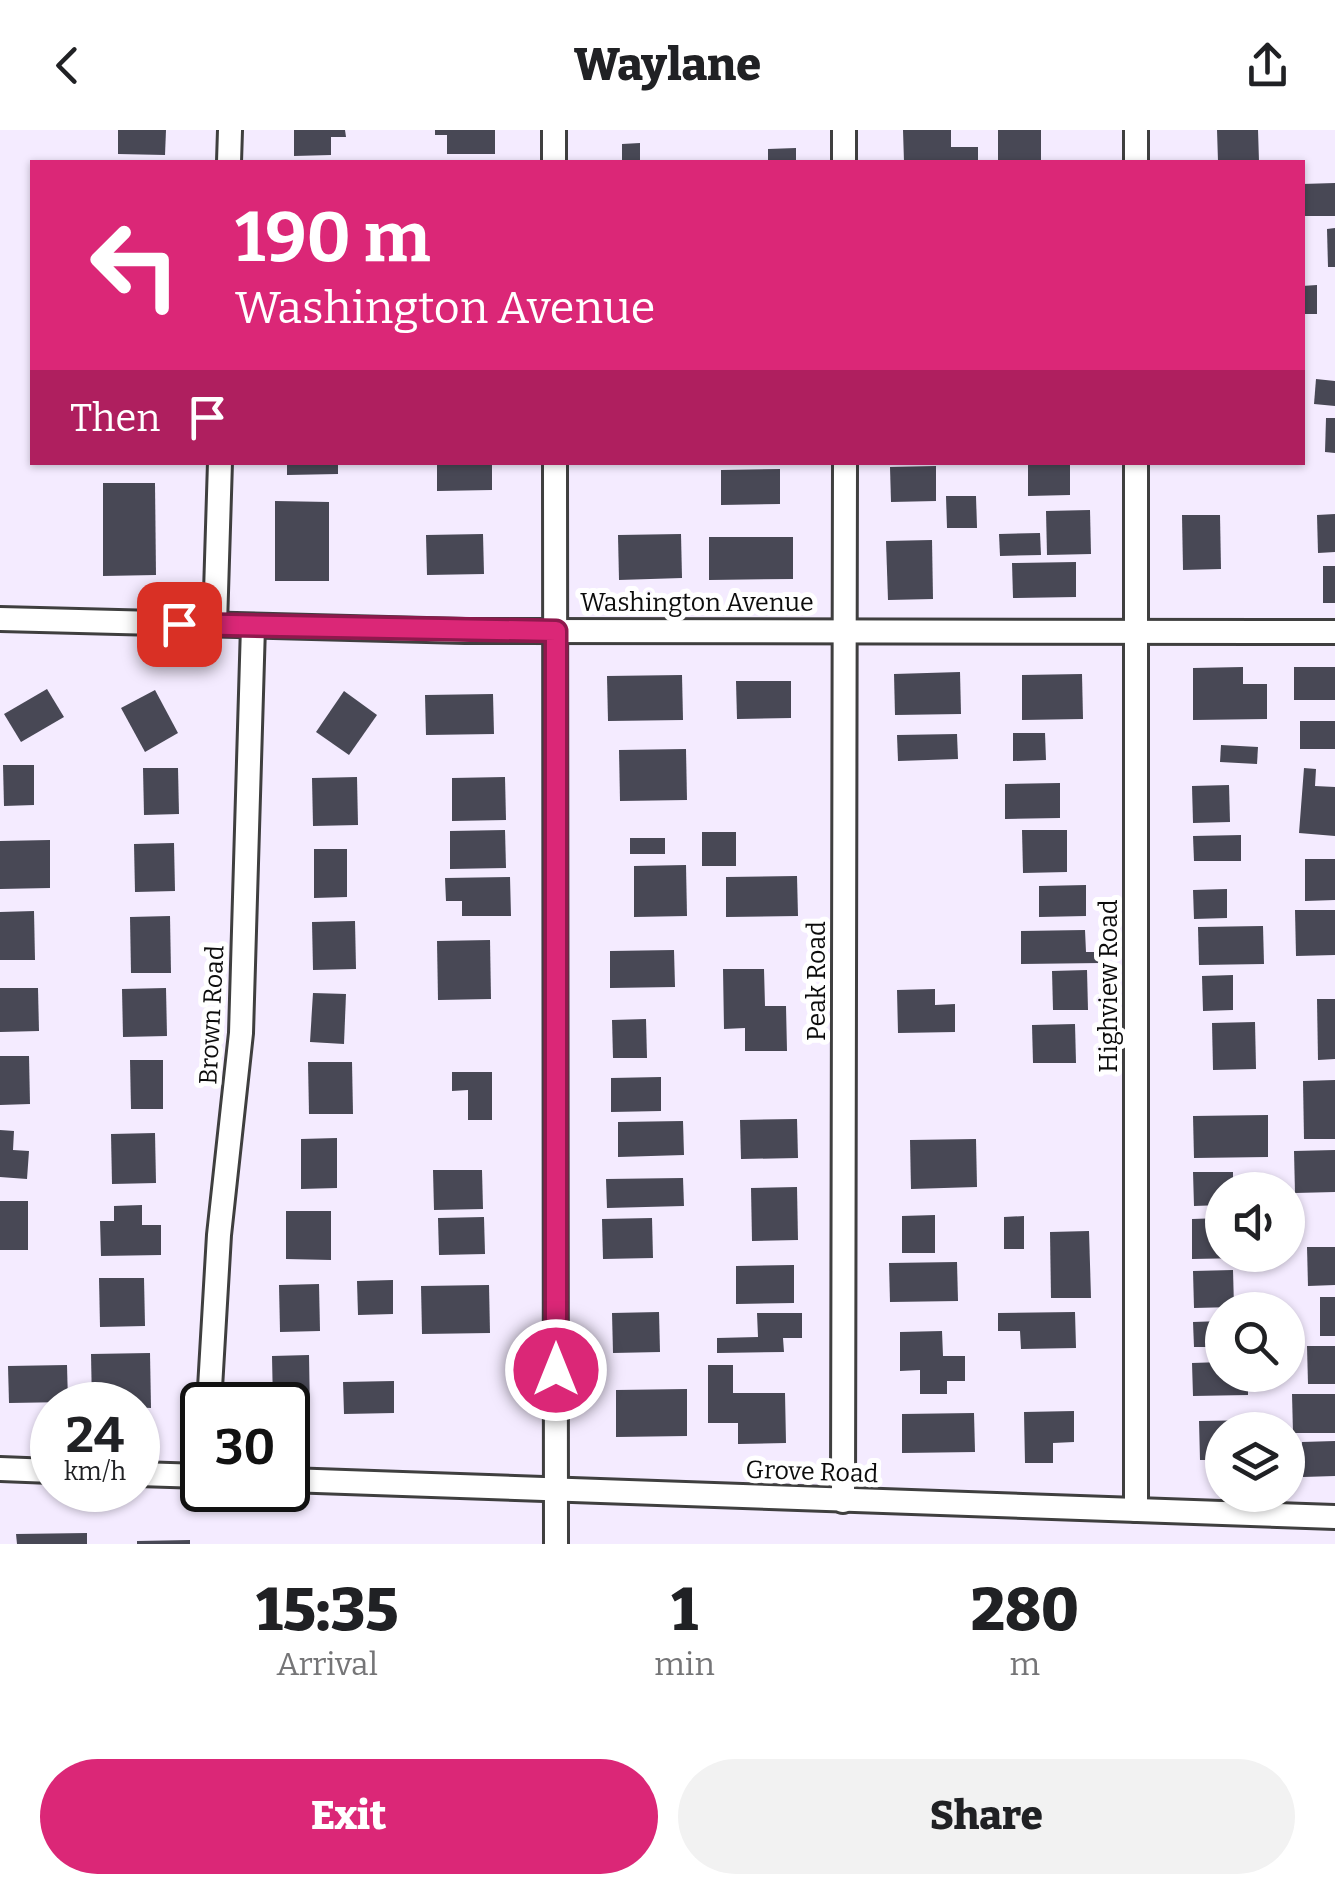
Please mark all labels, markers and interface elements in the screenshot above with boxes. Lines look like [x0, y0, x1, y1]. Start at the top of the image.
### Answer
icon: back [40, 38, 95, 93]
text: Waylane [574, 38, 761, 92]
icon: share [1240, 38, 1295, 93]
text: 190 m [235, 196, 430, 280]
icon: left [70, 200, 200, 330]
text: Washington Avenue [235, 281, 655, 335]
icon: arrive [180, 390, 235, 445]
text: Then [70, 395, 160, 441]
pin [137, 582, 222, 667]
street label: Washington Avenue [580, 588, 814, 618]
icon: arrive [152, 597, 207, 652]
street label: Highview Road [1094, 899, 1124, 1073]
street label: Peak Road [802, 921, 832, 1041]
street label: Brown Road [193, 944, 231, 1085]
map controls [1205, 1172, 1305, 1512]
button: sound [1205, 1172, 1305, 1272]
button: search [1205, 1292, 1305, 1392]
position arrow [504, 1318, 608, 1422]
speed limit sign: 30 [180, 1382, 310, 1512]
text: 24 [66, 1405, 124, 1465]
button: layers [1205, 1412, 1305, 1512]
street label: Grove Road [745, 1455, 879, 1489]
text: km/h [64, 1457, 126, 1487]
text: 15:35 [256, 1574, 398, 1646]
text: 1 [671, 1574, 698, 1646]
text: 280 [971, 1574, 1079, 1646]
text: Arrival [276, 1645, 378, 1683]
text: min [654, 1645, 715, 1683]
text: m [1010, 1645, 1040, 1683]
button: Exit [40, 1759, 658, 1874]
button: Share [678, 1759, 1295, 1874]

